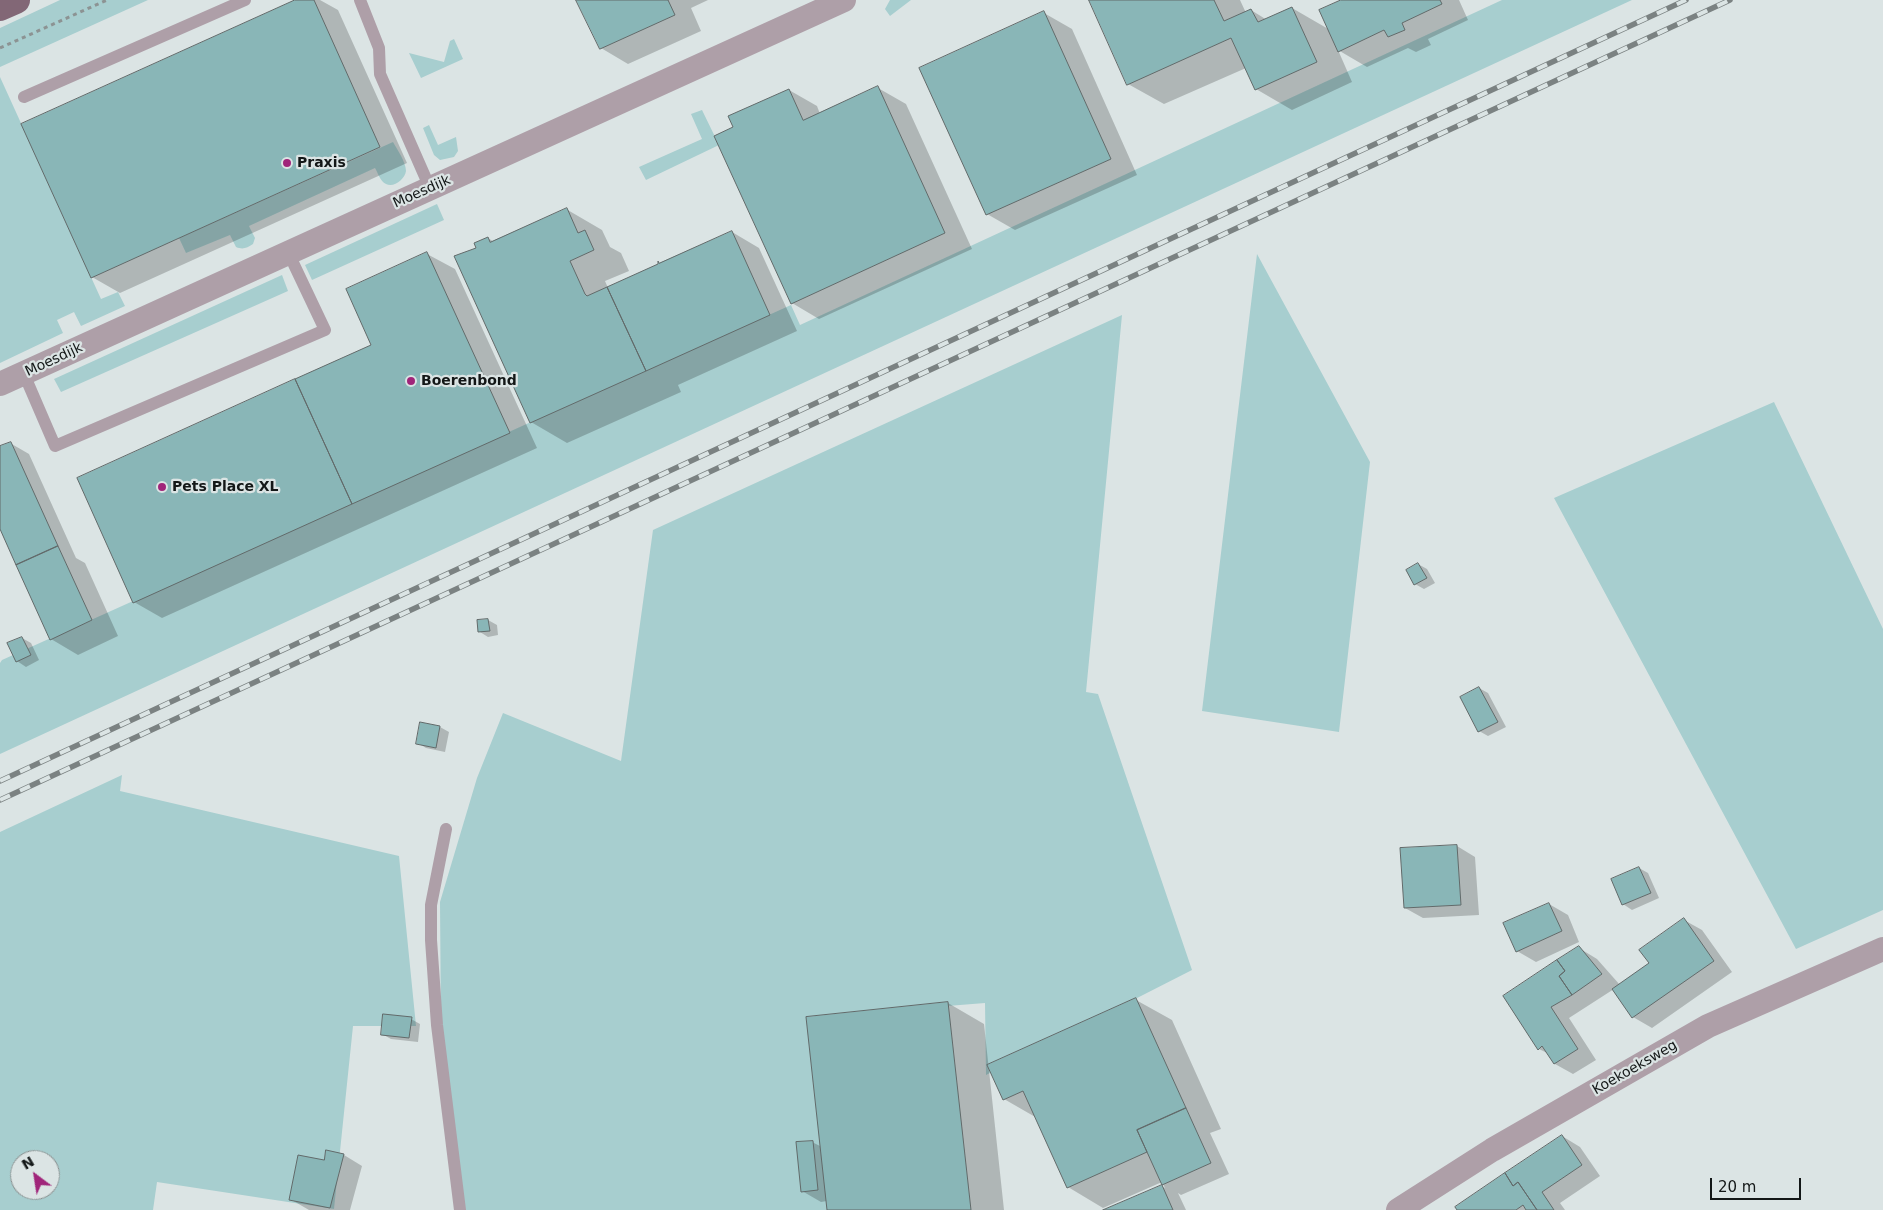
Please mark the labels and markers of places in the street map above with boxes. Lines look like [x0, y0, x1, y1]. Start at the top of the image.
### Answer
place label: Praxis [297, 155, 346, 171]
marker: Praxis [281, 157, 293, 169]
place label: Boerenbond [421, 373, 517, 389]
marker: Boerenbond [405, 375, 417, 387]
place label: Pets Place XL [172, 479, 279, 495]
marker: Pets Place XL [156, 481, 168, 493]

